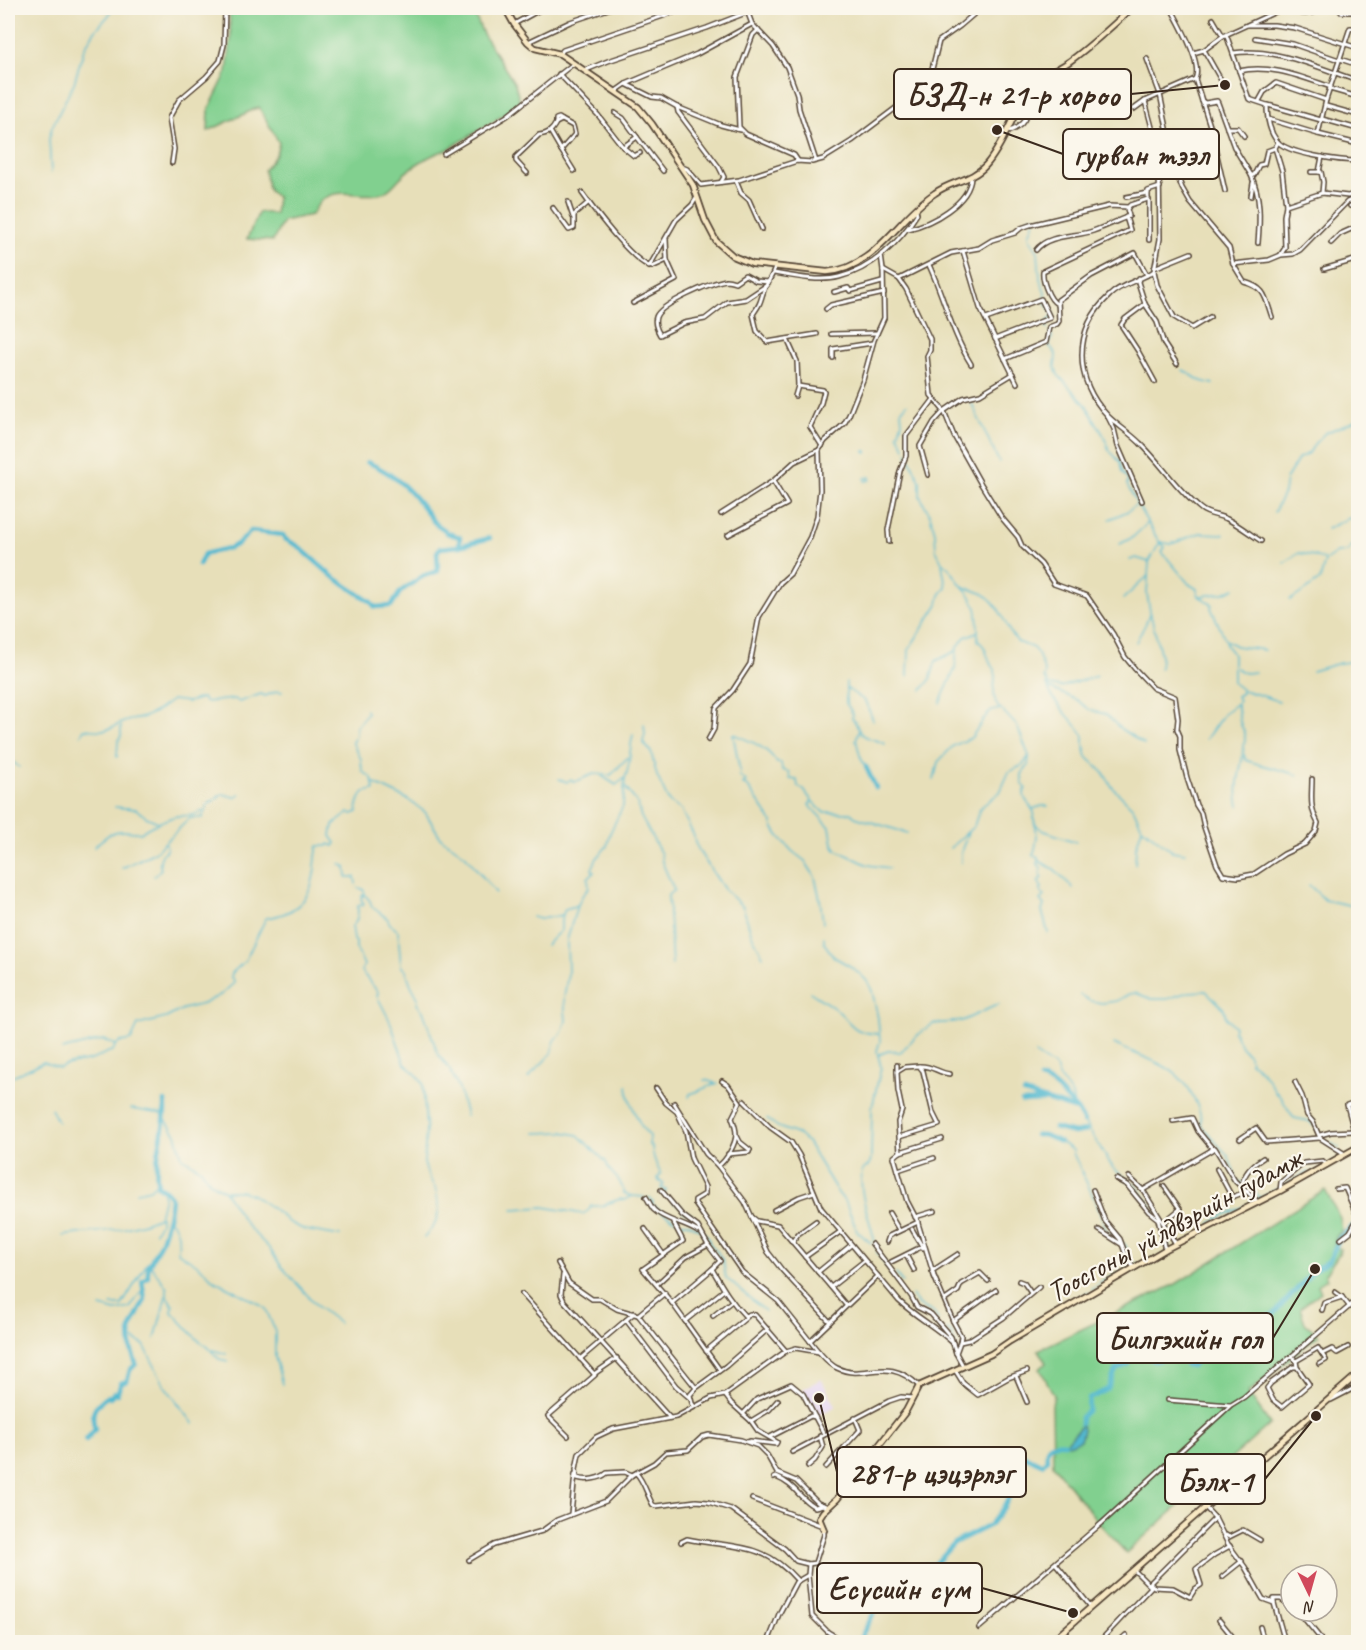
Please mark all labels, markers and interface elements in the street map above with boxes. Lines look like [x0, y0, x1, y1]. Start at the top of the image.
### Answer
callout: БЗД-н 21-р хороо [894, 69, 1131, 119]
text: БЗД-н 21-р хороо [906, 74, 1121, 115]
callout: гурван тээл [1063, 129, 1219, 179]
text: гурван тээл [1074, 134, 1211, 175]
street label: Тоосгоны үйлдвэрийн гудамж [1040, 1138, 1310, 1311]
callout: Билгэхийн гол [1097, 1313, 1273, 1363]
text: Билгэхийн гол [1108, 1318, 1264, 1359]
callout: 281-р цэцэрлэг [837, 1447, 1026, 1497]
text: 281-р цэцэрлэг [849, 1452, 1018, 1493]
callout: Бэлх-1 [1165, 1454, 1265, 1504]
text: Бэлх-1 [1177, 1460, 1257, 1501]
callout: Есүсийн сүм [817, 1563, 982, 1613]
north arrow [1279, 1563, 1339, 1623]
text: Есүсийн сүм [828, 1568, 972, 1609]
text: N [1301, 1597, 1316, 1618]

